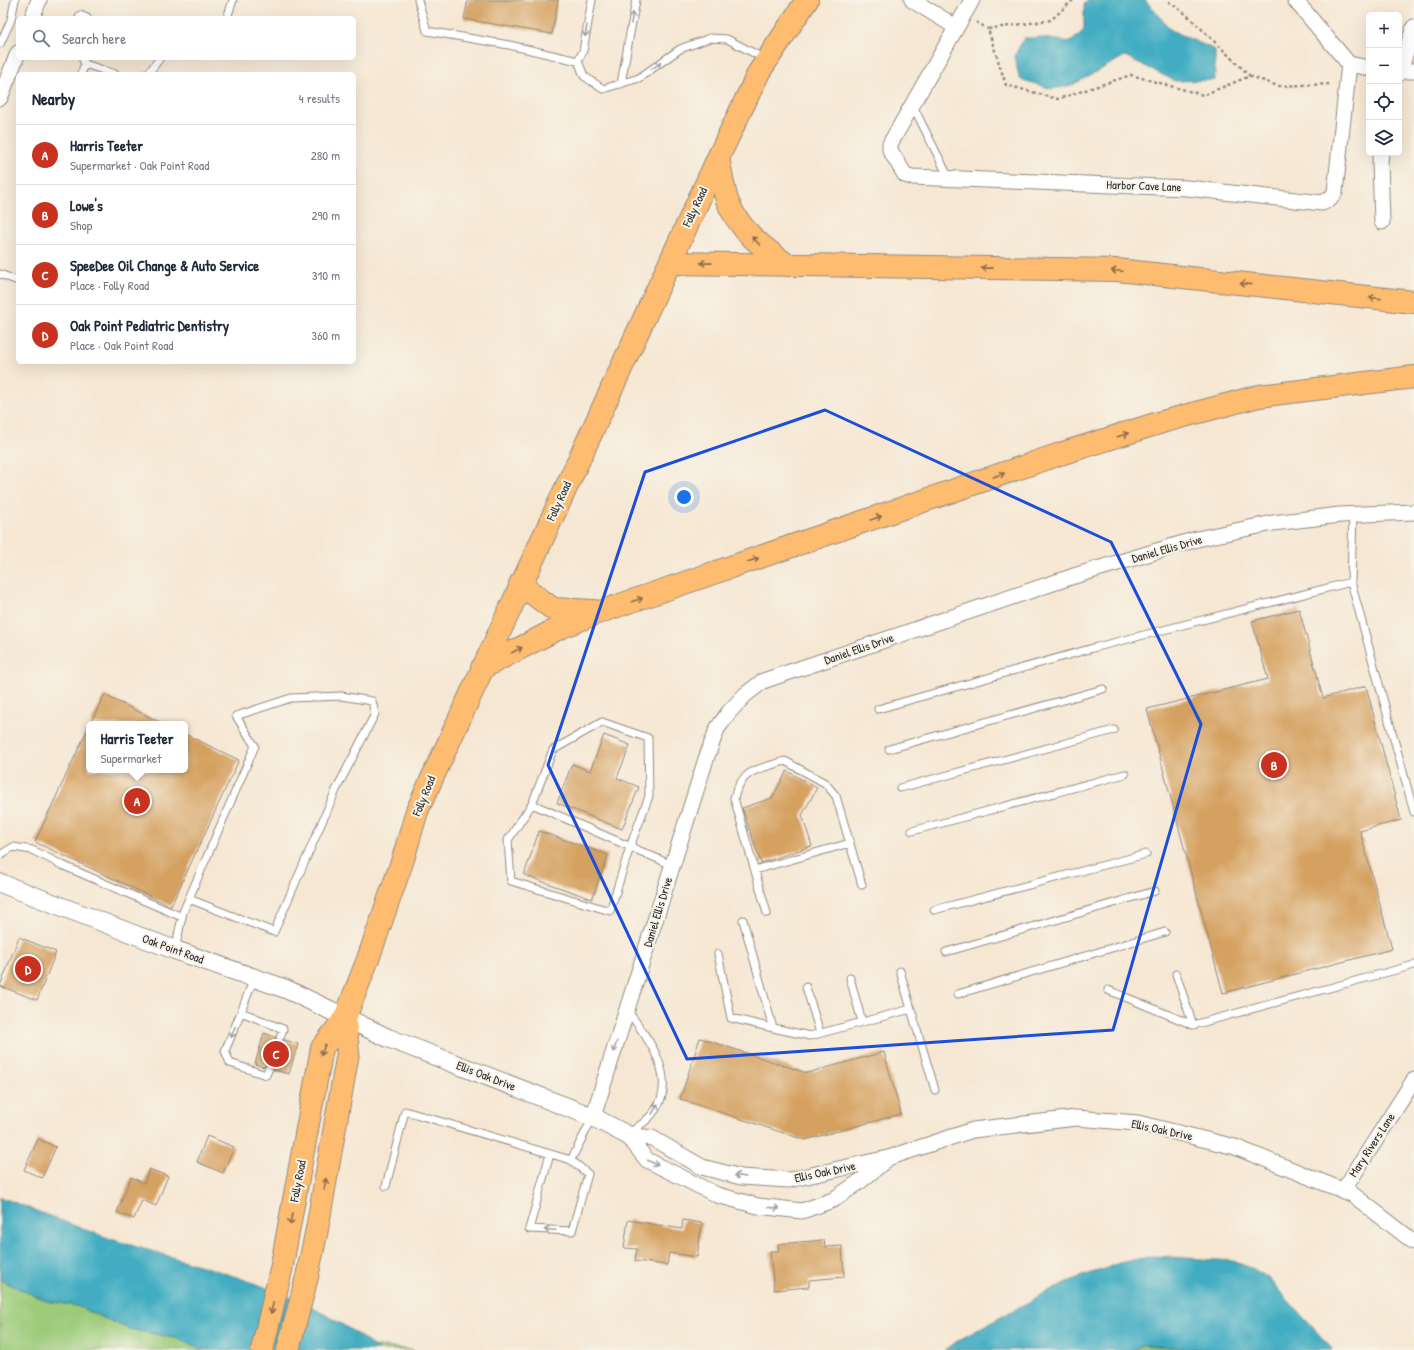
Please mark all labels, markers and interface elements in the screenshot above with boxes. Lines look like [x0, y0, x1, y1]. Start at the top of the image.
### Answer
one-way arrow [629, 11, 637, 24]
map controls [1366, 12, 1402, 156]
button: + [1366, 12, 1402, 48]
search box [16, 16, 356, 60]
one-way arrow [582, 24, 590, 37]
icon: search [30, 27, 52, 49]
text: Search here [62, 28, 126, 49]
button: − [1366, 48, 1402, 84]
one-way arrow [650, 62, 661, 70]
button: locate [1366, 84, 1402, 120]
text: Nearby [32, 87, 75, 110]
text: 4 results [299, 89, 340, 107]
button: layers [1366, 120, 1402, 156]
text: Harris Teeter [70, 135, 143, 156]
text: A [42, 146, 48, 164]
text: 280 m [311, 146, 340, 164]
text: Supermarket · Oak Point Road [70, 156, 209, 174]
street label: Harbor Cave Lane [1106, 176, 1182, 195]
street label: Folly Road [678, 184, 711, 230]
text: Lowe's [70, 195, 103, 216]
text: B [42, 206, 48, 224]
text: 290 m [311, 206, 340, 224]
text: Shop [70, 216, 92, 234]
one-way arrow [751, 236, 761, 246]
text: SpeeDee Oil Change & Auto Service [70, 255, 259, 276]
one-way arrow [700, 259, 713, 267]
one-way arrow [981, 264, 994, 272]
text: C [41, 266, 49, 284]
text: 310 m [312, 266, 340, 284]
one-way arrow [1111, 267, 1124, 274]
text: Place · Folly Road [70, 276, 149, 294]
one-way arrow [1240, 280, 1253, 288]
one-way arrow [1369, 294, 1382, 301]
text: Oak Point Pediatric Dentistry [70, 315, 229, 336]
text: D [42, 326, 48, 344]
text: 360 m [311, 326, 340, 344]
text: Place · Oak Point Road [70, 336, 173, 354]
one-way arrow [1116, 431, 1129, 438]
one-way arrow [993, 471, 1005, 479]
street label: Folly Road [542, 478, 575, 524]
your location [674, 487, 694, 507]
one-way arrow [870, 513, 882, 521]
street label: Daniel Ellis Drive [1130, 530, 1204, 567]
one-way arrow [747, 556, 759, 564]
one-way arrow [630, 595, 642, 603]
street label: Daniel Ellis Drive [822, 629, 896, 668]
one-way arrow [511, 646, 523, 653]
popup [86, 721, 188, 773]
text: Harris Teeter [101, 728, 173, 749]
text: Supermarket [101, 749, 161, 767]
pin: B [1261, 750, 1287, 780]
street label: Folly Road [407, 773, 439, 819]
pin: A [124, 786, 150, 816]
street label: Daniel Ellis Drive [639, 875, 676, 949]
street label: Oak Point Road [140, 930, 207, 968]
pin: D [15, 954, 41, 984]
one-way arrow [229, 1025, 236, 1037]
pin: C [263, 1039, 289, 1069]
one-way arrow [611, 1040, 618, 1053]
one-way arrow [319, 1044, 326, 1057]
street label: Ellis Oak Drive [454, 1056, 518, 1095]
one-way arrow [650, 1103, 659, 1114]
street label: Mary Rivers Lane [1344, 1109, 1399, 1180]
street label: Ellis Oak Drive [1130, 1115, 1195, 1144]
street label: Ellis Oak Drive [793, 1157, 857, 1186]
street label: Folly Road [285, 1158, 310, 1204]
one-way arrow [647, 1160, 659, 1167]
one-way arrow [734, 1172, 747, 1180]
one-way arrow [321, 1178, 329, 1191]
one-way arrow [767, 1204, 780, 1212]
one-way arrow [286, 1212, 294, 1225]
one-way arrow [544, 1226, 557, 1234]
one-way arrow [268, 1301, 275, 1314]

